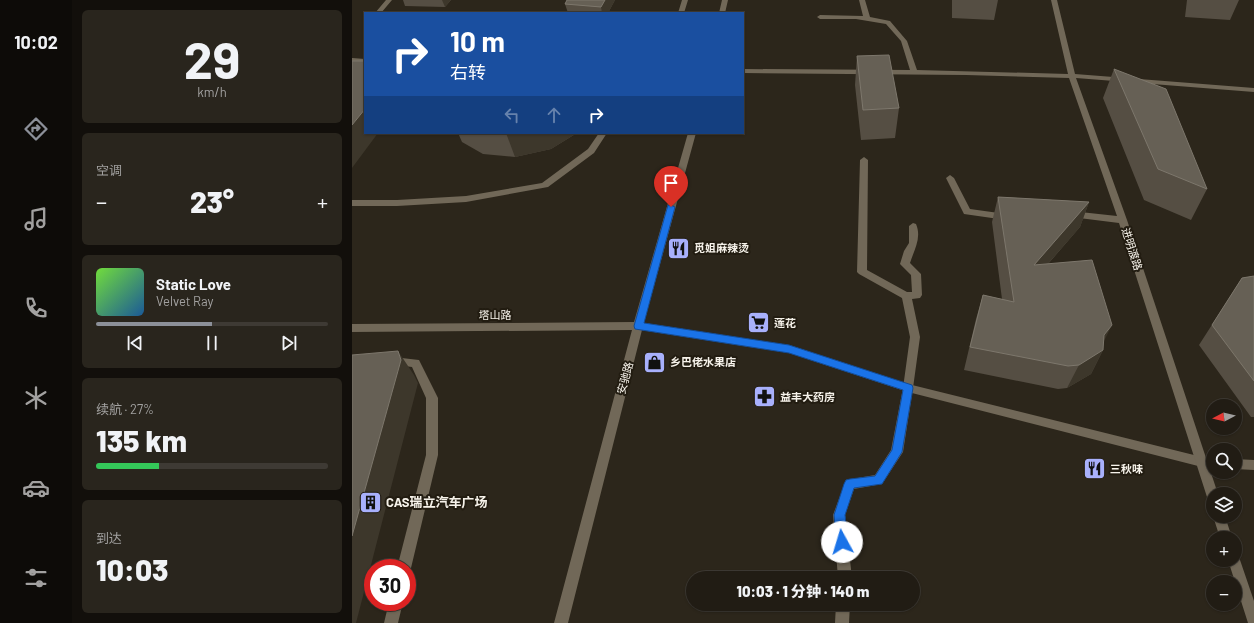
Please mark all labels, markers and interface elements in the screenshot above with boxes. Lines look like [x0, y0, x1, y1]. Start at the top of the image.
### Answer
text: 10 m [450, 24, 505, 58]
text: 29 [184, 27, 240, 89]
icon: right [384, 28, 436, 80]
text: 10:02 [14, 31, 58, 53]
text: 右转 [450, 61, 486, 83]
text: km/h [197, 84, 227, 100]
icon: left [501, 104, 523, 126]
icon: ahead [543, 104, 565, 126]
icon: right [585, 104, 607, 126]
icon: directions [22, 115, 50, 143]
text: 空调 [96, 162, 122, 178]
pin [654, 166, 688, 207]
icon: arrive [660, 172, 682, 194]
text: 23° [190, 183, 234, 219]
text: − [96, 188, 107, 214]
text: + [317, 188, 328, 214]
icon: music [22, 205, 50, 233]
street label: 进明渡路 [1119, 226, 1145, 272]
restaurant icon: 觅姐麻辣烫 [665, 235, 691, 261]
place label: 觅姐麻辣烫 [694, 241, 749, 254]
text: Static Love [156, 275, 231, 293]
text: Velvet Ray [156, 293, 214, 309]
icon: phone [22, 294, 50, 322]
street label: 塔山路 [479, 308, 512, 321]
supermarket icon: 莲花 [746, 310, 772, 336]
place label: 莲花 [774, 316, 796, 329]
icon: previous [124, 332, 146, 354]
icon: pause [201, 332, 223, 354]
icon: next [278, 332, 300, 354]
shop icon: 乡巴佬水果店 [641, 349, 667, 375]
place label: 乡巴佬水果店 [670, 355, 736, 368]
street label: 安驰路 [614, 360, 635, 395]
icon: climate [22, 384, 50, 412]
pharmacy icon: 益丰大药房 [752, 384, 778, 410]
place label: 益丰大药房 [780, 390, 835, 403]
north arrow [1206, 399, 1242, 435]
map controls [1206, 399, 1242, 611]
text: 续航 · 27% [96, 401, 154, 417]
text: 135 km [96, 422, 187, 458]
button: search [1206, 443, 1242, 479]
restaurant icon: 三秋味 [1081, 456, 1107, 482]
place label: 三秋味 [1110, 462, 1143, 475]
icon: car [22, 474, 50, 502]
button: layers [1206, 487, 1242, 523]
building icon: CAS瑞立汽车广场 [357, 489, 383, 515]
place label: CAS瑞立汽车广场 [386, 494, 488, 510]
position arrow [821, 521, 863, 563]
text: 到达 [96, 530, 122, 546]
button: + [1206, 531, 1242, 567]
text: 10:03 [96, 551, 169, 587]
speed limit sign: 30 [364, 559, 416, 611]
icon: filters [22, 564, 50, 592]
button: − [1206, 575, 1242, 611]
text: 10:03 · 1 分钟 · 140 m [737, 582, 869, 600]

